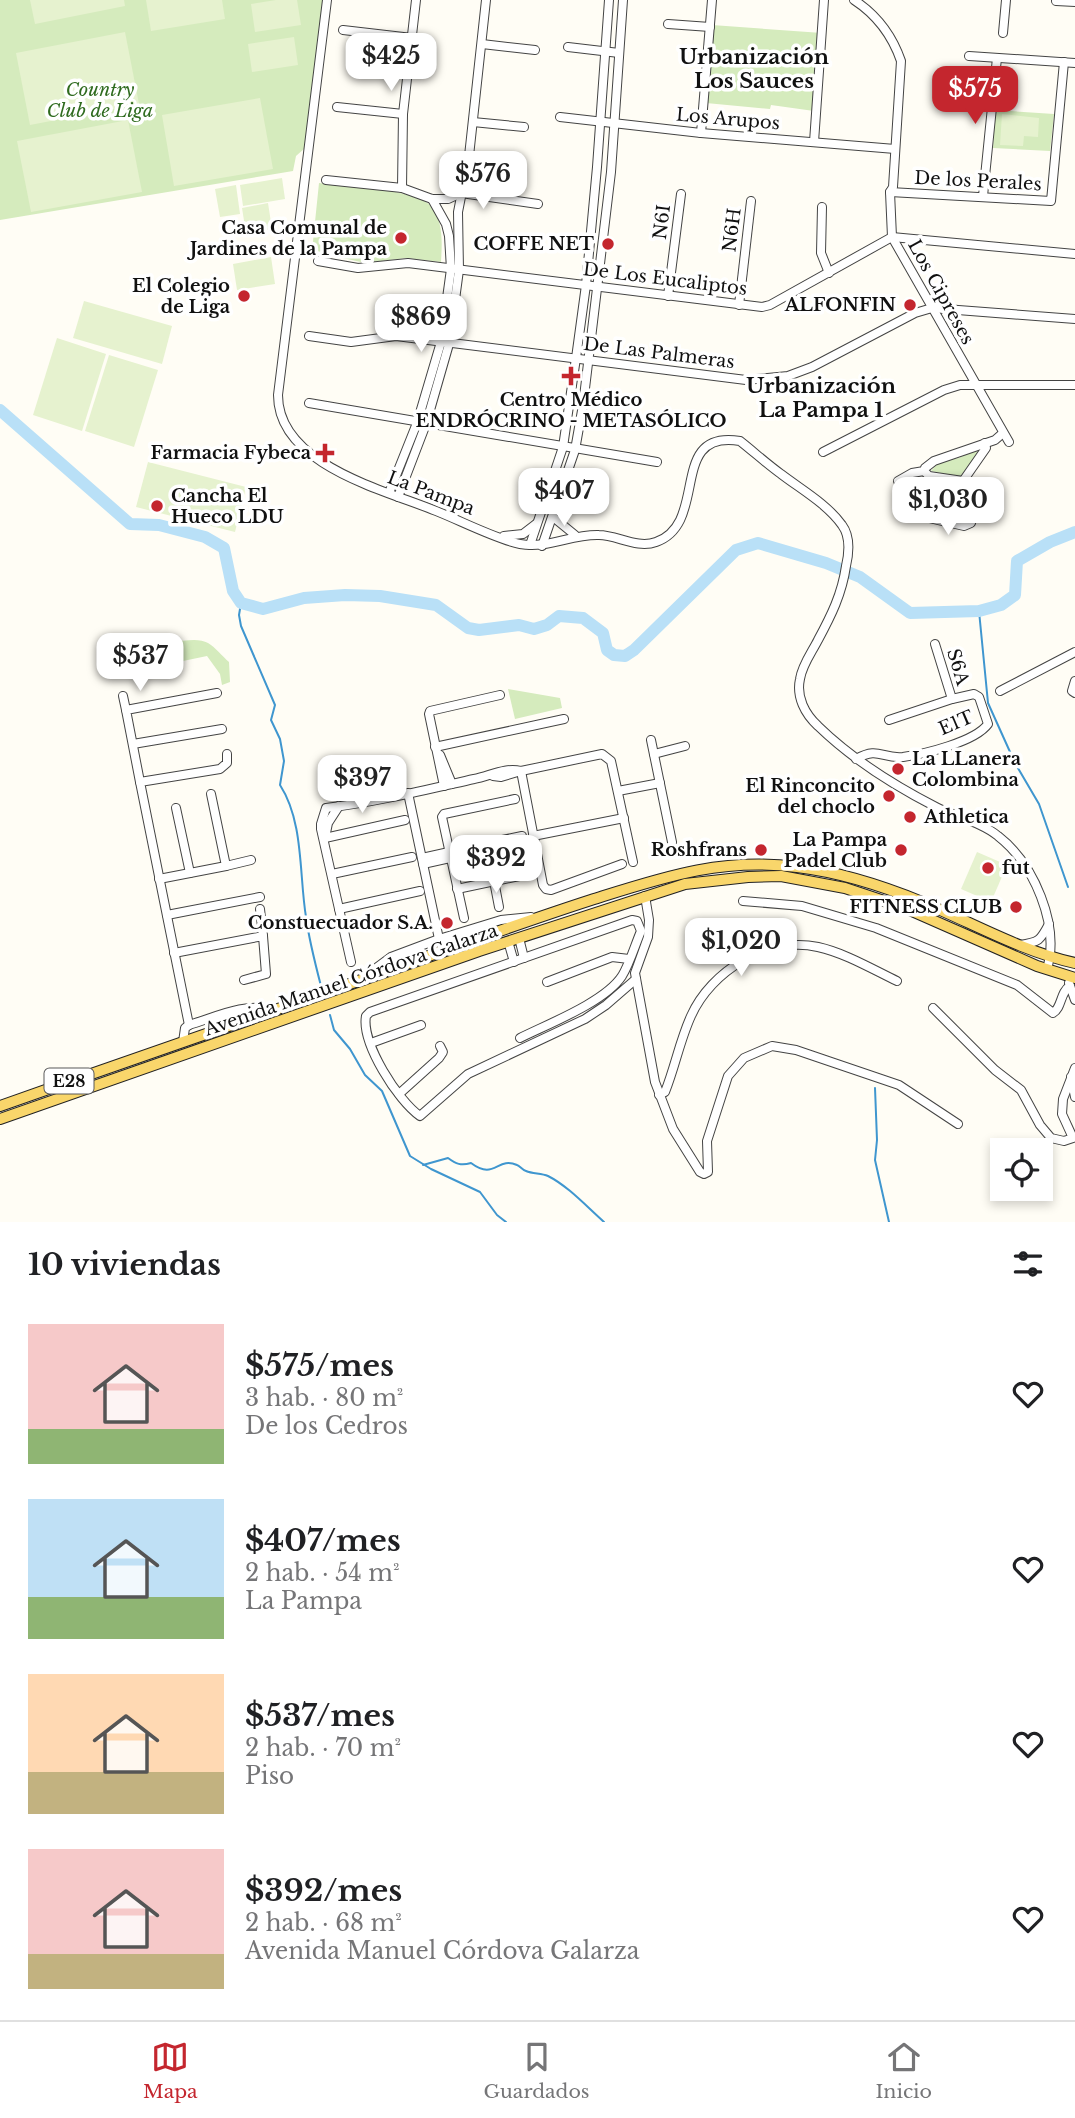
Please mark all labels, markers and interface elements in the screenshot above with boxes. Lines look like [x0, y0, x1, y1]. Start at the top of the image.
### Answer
pin: $425 [350, 34, 432, 93]
text: $425 [362, 42, 420, 70]
district label: Urbanización Los Sauces [679, 44, 829, 94]
pin: $575 [934, 66, 1016, 126]
text: $575 [948, 75, 1002, 103]
park label: Country Club de Liga [47, 79, 153, 122]
street label: Los Arupos [675, 104, 781, 134]
pin: $576 [442, 152, 524, 211]
text: $576 [455, 160, 511, 188]
street label: De los Perales [914, 167, 1042, 195]
street label: N6I [649, 203, 675, 241]
street label: N6H [718, 207, 746, 253]
place label: Casa Comunal de Jardines de la Pampa [186, 217, 388, 260]
marker: Casa Comunal de Jardines de la Pampa [393, 230, 409, 246]
place label: COFFE NET [474, 233, 594, 255]
marker: COFFE NET [600, 236, 616, 252]
street label: Los Cipreses [903, 236, 979, 348]
street label: De Los Eucaliptos [582, 258, 748, 300]
place label: El Colegio de Liga [132, 275, 231, 318]
marker: El Colegio de Liga [236, 288, 252, 304]
pin: $869 [380, 294, 462, 354]
place label: ALFONFIN [784, 294, 896, 316]
marker: ALFONFIN [902, 297, 918, 313]
text: $869 [391, 303, 451, 331]
street label: De Las Palmeras [582, 333, 736, 373]
marker: Centro Médico ENDRÓCRINO - METASÓLICO [561, 366, 581, 386]
district label: Urbanización La Pampa 1 [746, 373, 896, 423]
place label: Centro Médico ENDRÓCRINO - METASÓLICO [415, 389, 727, 432]
place label: Farmacia Fybeca [151, 442, 312, 464]
marker: Farmacia Fybeca [317, 445, 333, 461]
street label: La Pampa [384, 466, 478, 520]
pin: $407 [523, 468, 605, 528]
text: $407 [534, 477, 594, 505]
pin: $1,030 [891, 477, 1005, 537]
place label: Cancha El Hueco LDU [171, 485, 284, 528]
text: $1,030 [908, 486, 988, 514]
marker: Cancha El Hueco LDU [149, 498, 165, 514]
pin: $537 [99, 634, 181, 693]
text: $537 [112, 642, 168, 670]
street label: S6A [942, 646, 974, 689]
street label: E1T [935, 706, 977, 740]
place label: La LLanera Colombina [912, 748, 1022, 791]
pin: $397 [321, 756, 403, 815]
marker: La LLanera Colombina [890, 761, 906, 777]
text: $397 [334, 764, 390, 792]
place label: El Rinconcito del choclo [745, 775, 875, 818]
marker: El Rinconcito del choclo [881, 788, 897, 804]
place label: Athletica [923, 806, 1010, 828]
marker: Athletica [902, 809, 918, 825]
place label: La Pampa Padel Club [784, 829, 888, 872]
pin: $392 [455, 836, 537, 895]
place label: Roshfrans [651, 839, 747, 861]
marker: Roshfrans [753, 842, 769, 858]
marker: La Pampa Padel Club [893, 842, 909, 858]
text: $392 [466, 844, 526, 872]
place label: fut [1002, 857, 1030, 879]
marker: fut [980, 860, 996, 876]
place label: FITNESS CLUB [849, 896, 1002, 918]
marker: FITNESS CLUB [1008, 899, 1024, 915]
place label: Constuecuador S.A. [248, 912, 433, 934]
marker: Constuecuador S.A. [439, 915, 455, 931]
pin: $1,020 [684, 918, 798, 978]
street label: Avenida Manuel Córdova Galarza [201, 919, 501, 1041]
text: $1,020 [701, 927, 781, 955]
road number: E28 [44, 1068, 94, 1093]
map controls [990, 1138, 1053, 1201]
button: locate [990, 1138, 1053, 1201]
icon: filters [1009, 1245, 1047, 1283]
text: 10 viviendas [28, 1246, 221, 1283]
text: $575/mes [245, 1347, 394, 1384]
icon: home [84, 1352, 168, 1436]
icon: heart [1009, 1375, 1047, 1413]
text: 3 hab. · 80 m² [245, 1384, 403, 1412]
text: De los Cedros [245, 1412, 408, 1440]
text: $407/mes [245, 1522, 401, 1559]
icon: home [84, 1527, 168, 1611]
icon: heart [1009, 1550, 1047, 1588]
text: 2 hab. · 54 m² [245, 1559, 400, 1587]
text: La Pampa [245, 1587, 362, 1615]
text: $537/mes [245, 1697, 395, 1734]
icon: home [84, 1702, 168, 1786]
icon: heart [1009, 1725, 1047, 1763]
text: 2 hab. · 70 m² [245, 1734, 401, 1762]
text: Piso [245, 1762, 294, 1790]
text: $392/mes [245, 1872, 402, 1909]
icon: home [84, 1877, 168, 1961]
icon: heart [1009, 1900, 1047, 1938]
text: 2 hab. · 68 m² [245, 1909, 402, 1937]
text: Avenida Manuel Córdova Galarza [245, 1937, 640, 1965]
tab: Mapa [143, 2038, 198, 2103]
tab: Guardados [484, 2038, 589, 2103]
tab: Inicio [875, 2038, 932, 2103]

